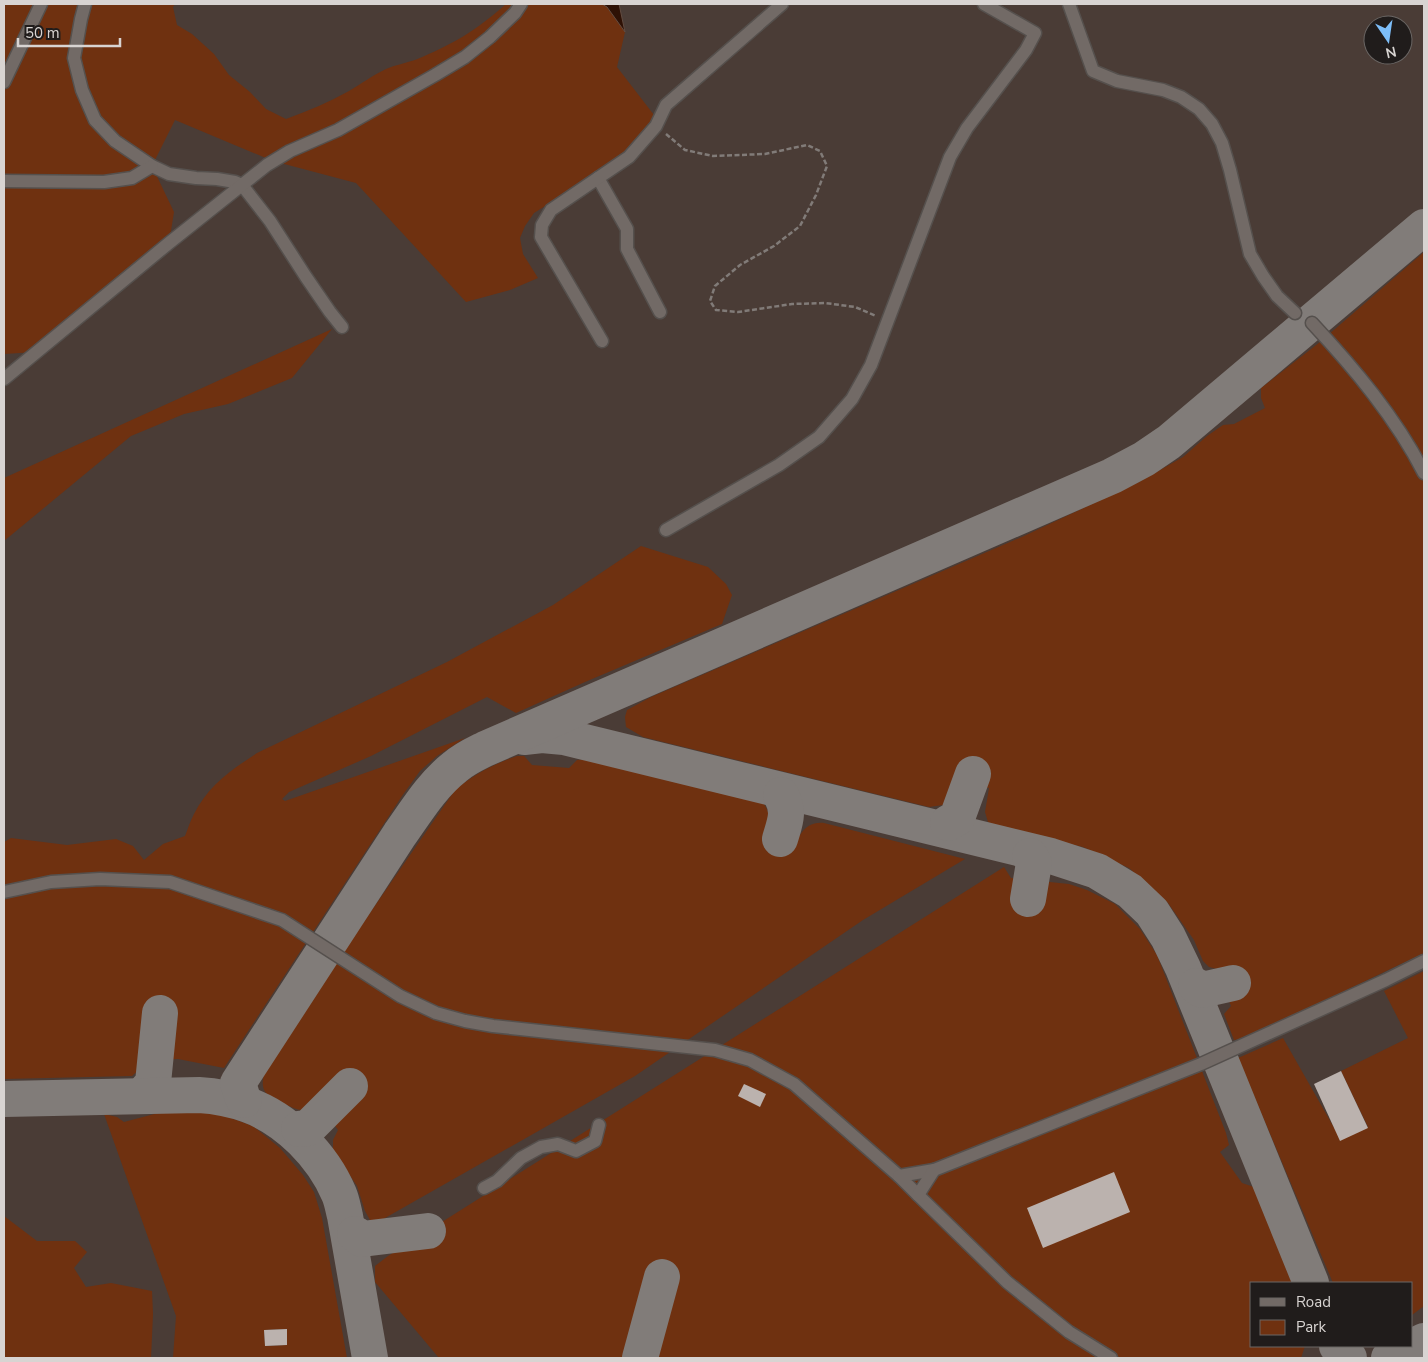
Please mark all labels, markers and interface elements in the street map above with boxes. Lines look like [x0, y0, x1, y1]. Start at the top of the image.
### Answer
scale bar [18, 15, 120, 47]
north arrow [1363, 15, 1413, 65]
text: 50 m [25, 23, 60, 43]
text: N [1384, 42, 1398, 63]
legend [1250, 1282, 1413, 1347]
text: Road [1296, 1292, 1331, 1312]
text: Park [1296, 1317, 1326, 1337]

